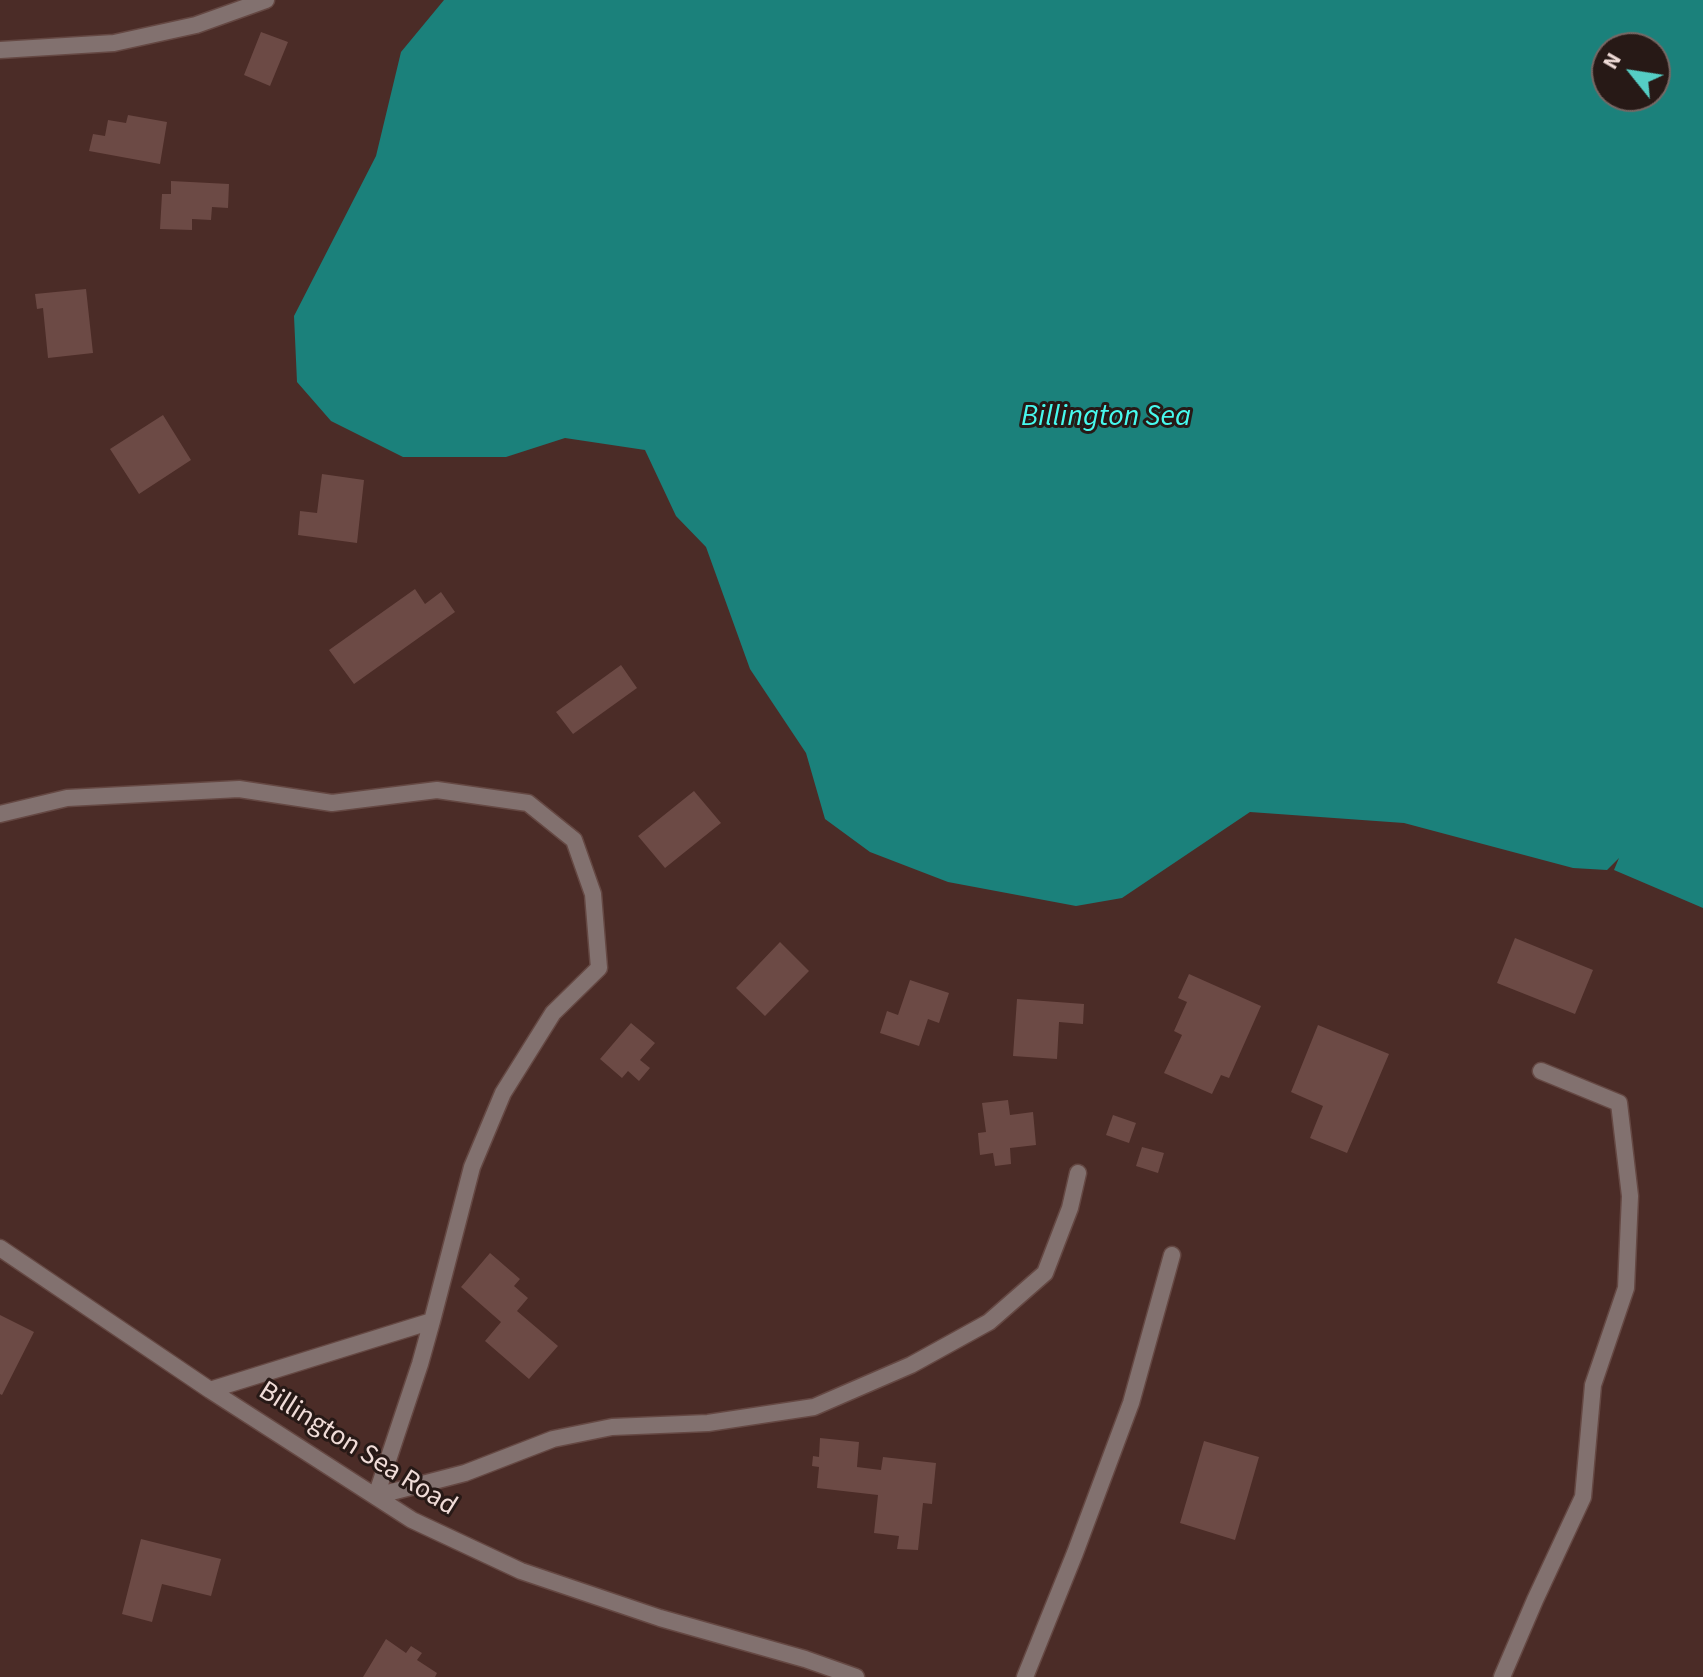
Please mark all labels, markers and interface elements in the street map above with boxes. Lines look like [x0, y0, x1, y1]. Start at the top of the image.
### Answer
north arrow [1591, 32, 1671, 112]
text: N [1594, 47, 1629, 75]
water label: Billington Sea [1021, 400, 1191, 436]
street label: Billington Sea Road [252, 1376, 462, 1524]

